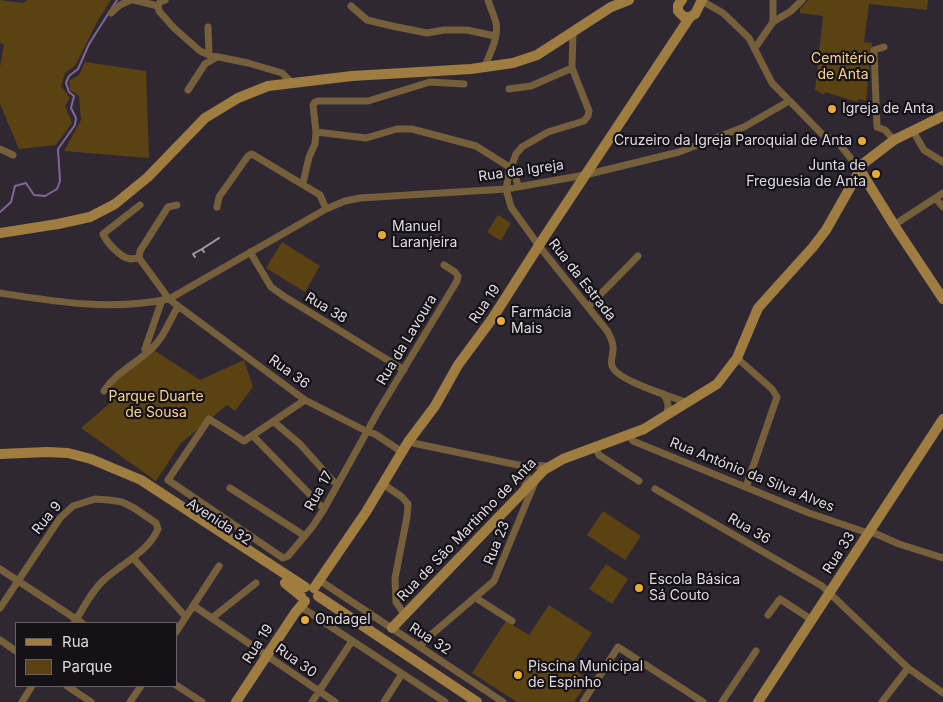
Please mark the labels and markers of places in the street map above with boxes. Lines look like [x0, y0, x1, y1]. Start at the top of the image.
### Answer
place label: Igreja de Anta [842, 101, 934, 117]
marker: Igreja de Anta [826, 103, 838, 115]
place label: Cruzeiro da Igreja Paroquial de Anta [614, 133, 852, 149]
marker: Cruzeiro da Igreja Paroquial de Anta [856, 135, 868, 147]
place label: Junta de Freguesia de Anta [746, 158, 866, 190]
marker: Junta de Freguesia de Anta [870, 168, 882, 180]
place label: Manuel Laranjeira [392, 219, 457, 252]
marker: Manuel Laranjeira [376, 229, 388, 241]
place label: Farmácia Mais [511, 305, 572, 338]
marker: Farmácia Mais [495, 315, 507, 327]
place label: Escola Básica Sá Couto [649, 572, 740, 604]
marker: Escola Básica Sá Couto [633, 582, 645, 594]
place label: Ondagel [315, 612, 371, 628]
marker: Ondagel [299, 614, 311, 626]
place label: Piscina Municipal de Espinho [528, 659, 643, 692]
marker: Piscina Municipal de Espinho [512, 669, 524, 681]

